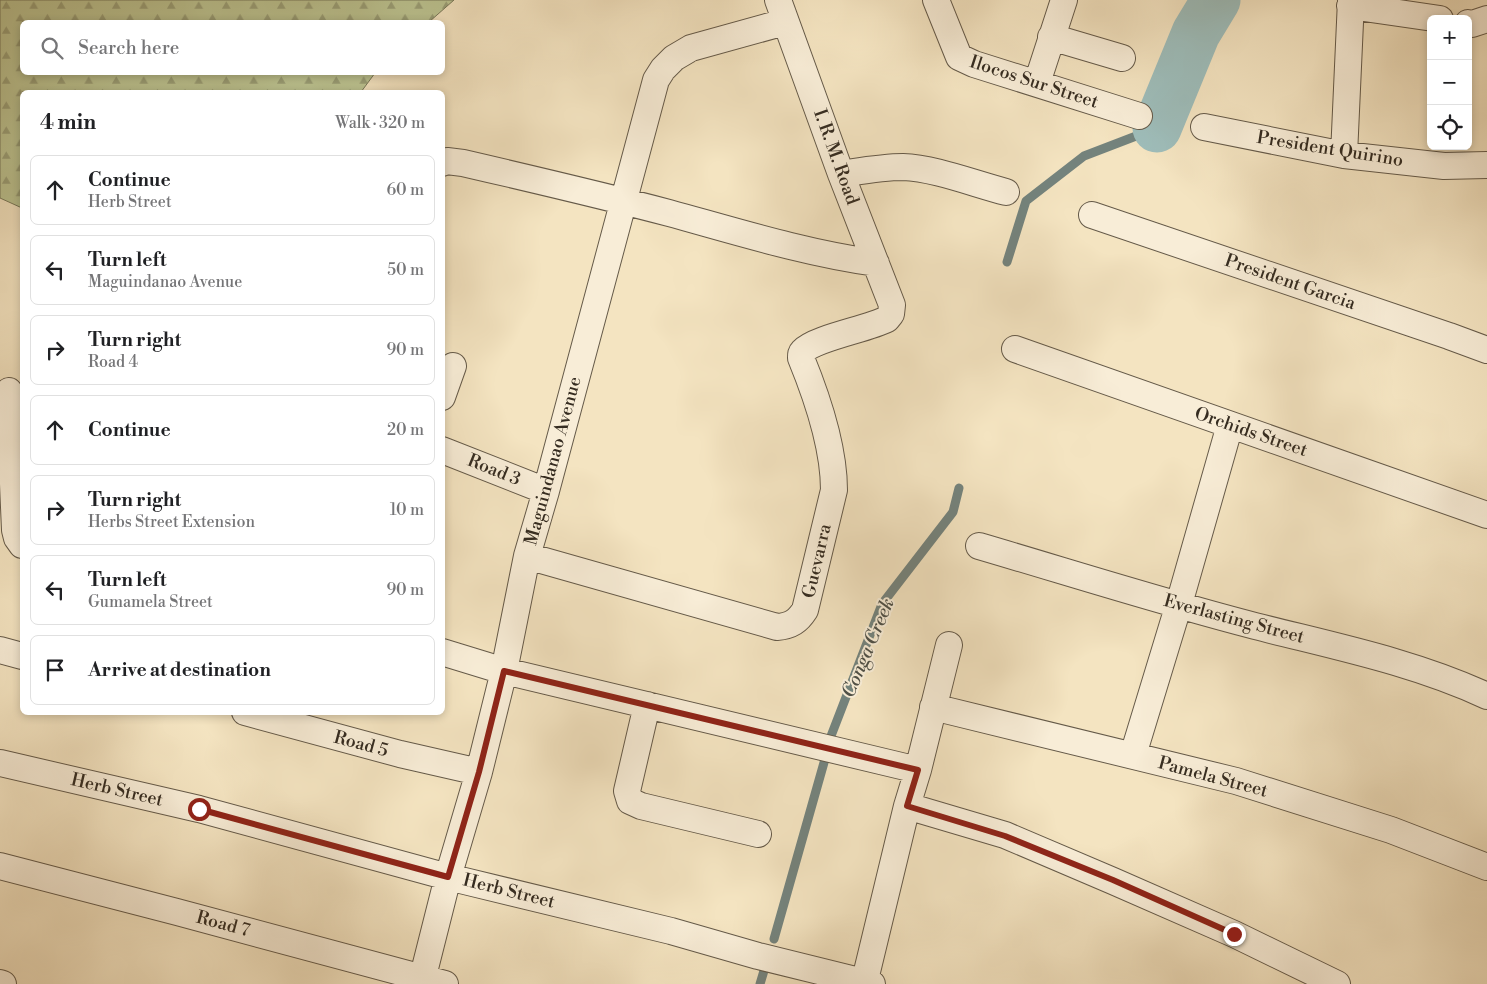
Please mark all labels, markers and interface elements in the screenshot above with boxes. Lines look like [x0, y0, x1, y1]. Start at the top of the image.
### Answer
map controls [1427, 15, 1472, 150]
button: + [1427, 15, 1472, 60]
search box [20, 20, 445, 75]
icon: search [38, 34, 66, 62]
text: Search here [78, 36, 179, 60]
street label: Ilocos Sur Street [967, 50, 1102, 114]
button: − [1427, 60, 1472, 105]
button: locate [1427, 105, 1472, 150]
street label: I. R. M. Road [808, 106, 864, 209]
text: 4 min [40, 110, 96, 136]
text: Walk · 320 m [335, 113, 425, 133]
street label: President Quirino [1255, 126, 1405, 172]
text: Continue [88, 168, 171, 192]
icon: ahead [41, 176, 69, 204]
text: 60 m [386, 180, 424, 200]
text: Herb Street [88, 192, 172, 212]
text: Turn left [88, 248, 167, 272]
street label: President Garcia [1221, 249, 1359, 315]
icon: left [41, 256, 69, 284]
text: 50 m [387, 260, 424, 280]
text: Maguindanao Avenue [88, 272, 242, 292]
text: Turn right [88, 328, 181, 352]
icon: right [41, 336, 69, 364]
text: 90 m [386, 340, 424, 360]
text: Road 4 [88, 352, 138, 372]
street label: Maguindanao Avenue [519, 374, 587, 548]
street label: Orchids Street [1191, 402, 1311, 462]
icon: ahead [41, 416, 69, 444]
text: Continue [88, 418, 171, 442]
text: 20 m [387, 420, 424, 440]
street label: Road 3 [464, 449, 524, 491]
text: Turn right [88, 488, 181, 512]
icon: right [41, 496, 69, 524]
text: 10 m [390, 500, 424, 520]
text: Herbs Street Extension [88, 512, 255, 532]
street label: Guevarra [797, 521, 837, 600]
text: Turn left [88, 568, 167, 592]
icon: left [41, 576, 69, 604]
text: 90 m [386, 580, 424, 600]
street label: Everlasting Street [1161, 589, 1307, 649]
text: Gumamela Street [88, 592, 213, 612]
water label: Conga Creek [836, 595, 900, 701]
icon: arrive [41, 656, 69, 684]
text: Arrive at destination [88, 658, 271, 682]
street label: Road 5 [331, 726, 391, 762]
street label: Pamela Street [1156, 751, 1271, 803]
street label: Herb Street [69, 768, 166, 812]
route start [188, 798, 211, 821]
street label: Herb Street [461, 868, 558, 914]
street label: Road 7 [194, 906, 252, 942]
route end [1223, 923, 1246, 946]

